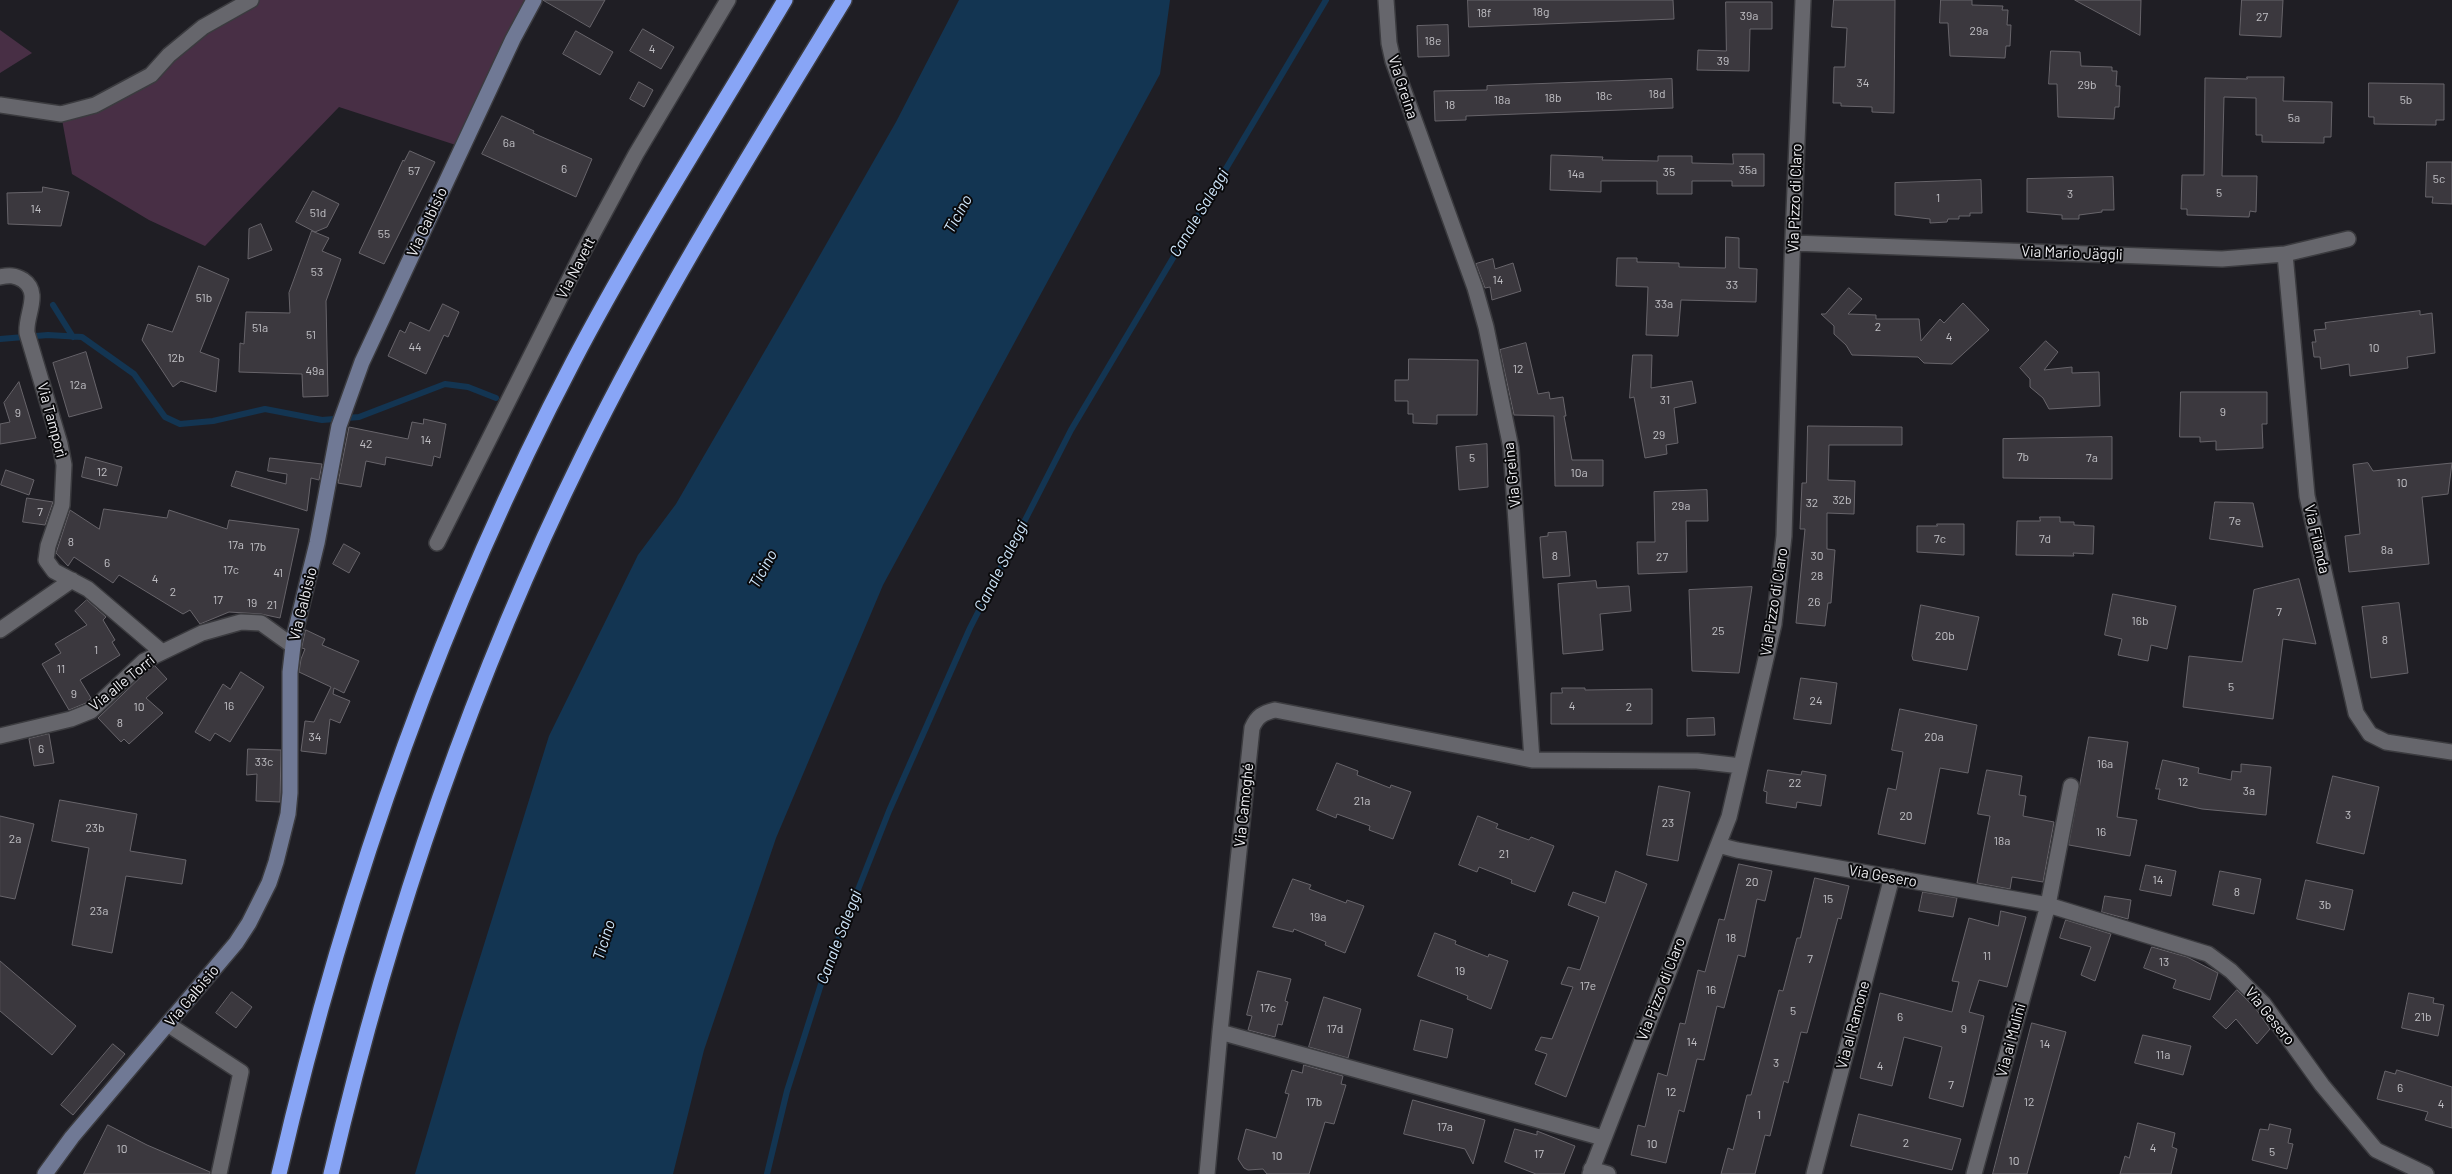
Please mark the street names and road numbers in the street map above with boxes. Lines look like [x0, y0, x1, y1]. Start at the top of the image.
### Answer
street label: Via Greina [1384, 53, 1422, 121]
street label: Via Pizzo di Claro [1784, 143, 1806, 253]
street label: Via Galbisio [403, 184, 451, 260]
street label: Via Navett [553, 234, 599, 302]
street label: Via Mario Jäggli [2021, 242, 2123, 264]
street label: Via Tamporì [33, 381, 71, 459]
street label: Via Greina [1500, 442, 1524, 508]
street label: Via Filanda [2300, 503, 2334, 575]
street label: Via Pizzo di Claro [1757, 547, 1791, 657]
street label: Via Galbisio [285, 566, 321, 642]
street label: Via alle Torri [86, 651, 158, 715]
street label: Via Camoghé [1231, 762, 1257, 848]
street label: Via Gesero [1847, 861, 1919, 891]
street label: Via Pizzo di Claro [1633, 935, 1689, 1043]
street label: Via Galbisio [161, 962, 223, 1030]
street label: Via al Ramone [1833, 979, 1873, 1071]
street label: Via Gesero [2241, 983, 2299, 1049]
street label: Via ai Mulini [1993, 1001, 2029, 1079]

